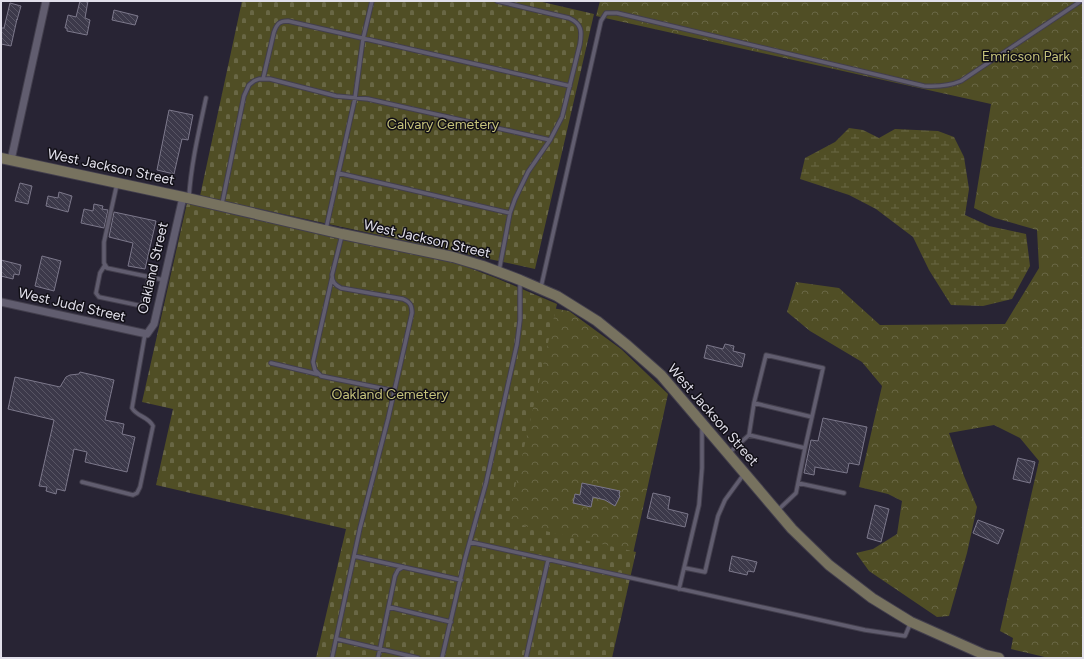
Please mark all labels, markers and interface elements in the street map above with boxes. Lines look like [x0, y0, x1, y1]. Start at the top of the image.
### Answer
park label: Emricson Park [982, 48, 1070, 65]
park label: Calvary Cemetery [387, 116, 500, 133]
street label: West Jackson Street [46, 145, 176, 189]
street label: West Jackson Street [362, 216, 492, 262]
street label: Oakland Street [134, 220, 172, 316]
street label: West Judd Street [17, 284, 127, 326]
street label: West Jackson Street [664, 361, 762, 469]
park label: Oakland Cemetery [332, 386, 449, 403]

